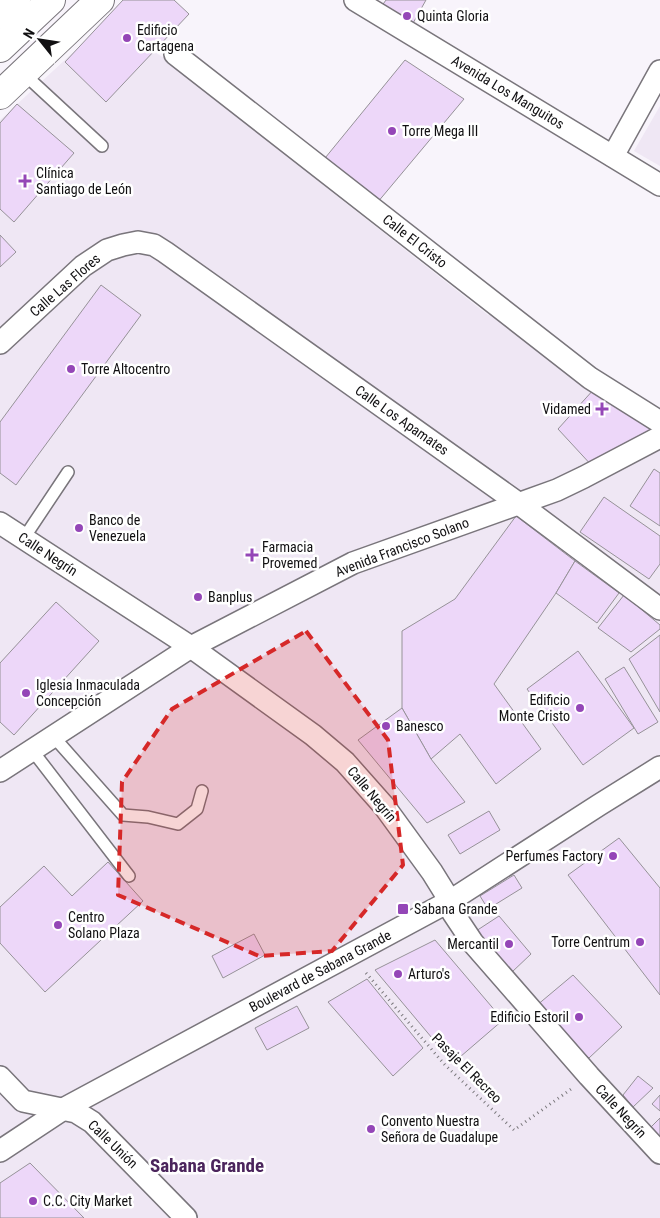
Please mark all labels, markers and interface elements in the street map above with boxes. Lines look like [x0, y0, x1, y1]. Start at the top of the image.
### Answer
place label: Quinta Gloria [417, 8, 489, 24]
marker: Quinta Gloria [401, 10, 413, 22]
north arrow [15, 15, 65, 65]
place label: Edificio Cartagena [137, 22, 194, 54]
text: N [20, 26, 38, 41]
marker: Edificio Cartagena [121, 32, 133, 44]
street label: Avenida Los Manguitos [449, 52, 567, 132]
place label: Torre Mega III [402, 123, 478, 139]
marker: Torre Mega III [386, 125, 398, 137]
place label: Clínica Santiago de León [36, 165, 132, 197]
marker: Clínica Santiago de León [18, 174, 32, 188]
street label: Calle El Cristo [380, 211, 450, 271]
street label: Calle Las Flores [27, 250, 103, 320]
place label: Torre Altocentro [81, 361, 170, 377]
marker: Torre Altocentro [65, 363, 77, 375]
street label: Calle Los Apamates [352, 382, 452, 458]
place label: Vidamed [542, 401, 591, 417]
marker: Vidamed [595, 402, 609, 416]
place label: Banco de Venezuela [89, 512, 146, 544]
street label: Avenida Francisco Solano [333, 514, 471, 580]
marker: Banco de Venezuela [73, 522, 85, 534]
street label: Calle Negrín [15, 529, 81, 579]
place label: Farmacia Provemed [262, 539, 317, 571]
marker: Farmacia Provemed [246, 549, 258, 561]
place label: Banplus [208, 589, 252, 605]
marker: Banplus [192, 591, 204, 603]
place label: Iglesia Inmaculada Concepción [36, 677, 140, 709]
marker: Iglesia Inmaculada Concepción [20, 687, 32, 699]
place label: Edificio Monte Cristo [499, 692, 570, 724]
marker: Edificio Monte Cristo [574, 702, 586, 714]
place label: Banesco [396, 718, 444, 734]
marker: Banesco [380, 720, 392, 732]
street label: Calle Negrín [344, 763, 400, 825]
place label: Perfumes Factory [506, 848, 603, 864]
marker: Perfumes Factory [607, 850, 619, 862]
place label: Sabana Grande [414, 901, 498, 917]
marker: Sabana Grande [396, 902, 410, 916]
place label: Centro Solano Plaza [68, 909, 140, 941]
marker: Centro Solano Plaza [52, 919, 64, 931]
street label: Boulevard de Sabana Grande [246, 927, 394, 1015]
place label: Torre Centrum [551, 934, 630, 950]
place label: Mercantil [447, 936, 499, 952]
marker: Torre Centrum [634, 936, 646, 948]
marker: Mercantil [503, 938, 515, 950]
place label: Arturo's [408, 966, 450, 982]
marker: Arturo's [392, 968, 404, 980]
place label: Edificio Estoril [490, 1009, 569, 1025]
marker: Edificio Estoril [573, 1011, 585, 1023]
street label: Pasaje El Recreo [429, 1030, 505, 1106]
street label: Calle Negrín [592, 1081, 650, 1141]
place label: Convento Nuestra Señora de Guadalupe [381, 1113, 499, 1145]
street label: Calle Unión [85, 1117, 141, 1171]
marker: Convento Nuestra Señora de Guadalupe [365, 1123, 377, 1135]
district label: Sabana Grande [150, 1154, 264, 1177]
place label: C.C. City Market [43, 1193, 132, 1209]
marker: C.C. City Market [27, 1195, 39, 1207]

